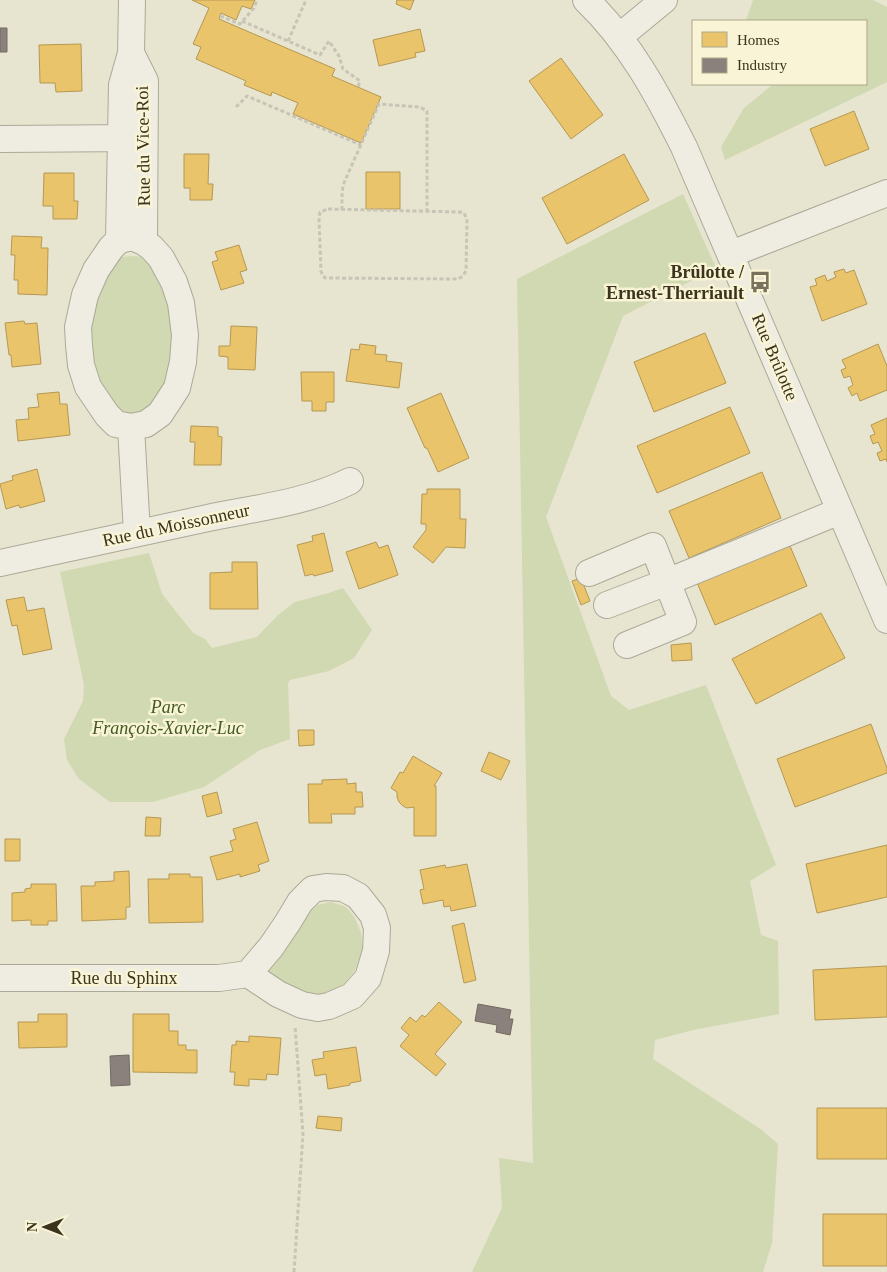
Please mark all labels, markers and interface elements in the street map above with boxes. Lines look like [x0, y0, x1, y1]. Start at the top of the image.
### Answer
legend [692, 20, 867, 85]
text: Homes [737, 32, 780, 48]
text: Industry [737, 57, 787, 73]
street label: Rue du Vice-Roi [132, 86, 154, 206]
place label: Brûlotte / Ernest-Therriault [606, 262, 745, 303]
bus stop icon: Brûlotte / Ernest-Therriault [747, 269, 773, 295]
street label: Rue Brûlotte [748, 311, 802, 403]
street label: Rue du Moissonneur [101, 500, 251, 550]
park label: Parc François-Xavier-Luc [91, 697, 244, 738]
street label: Rue du Sphinx [70, 968, 178, 988]
north arrow [20, 1202, 70, 1252]
text: N [25, 1222, 40, 1232]

